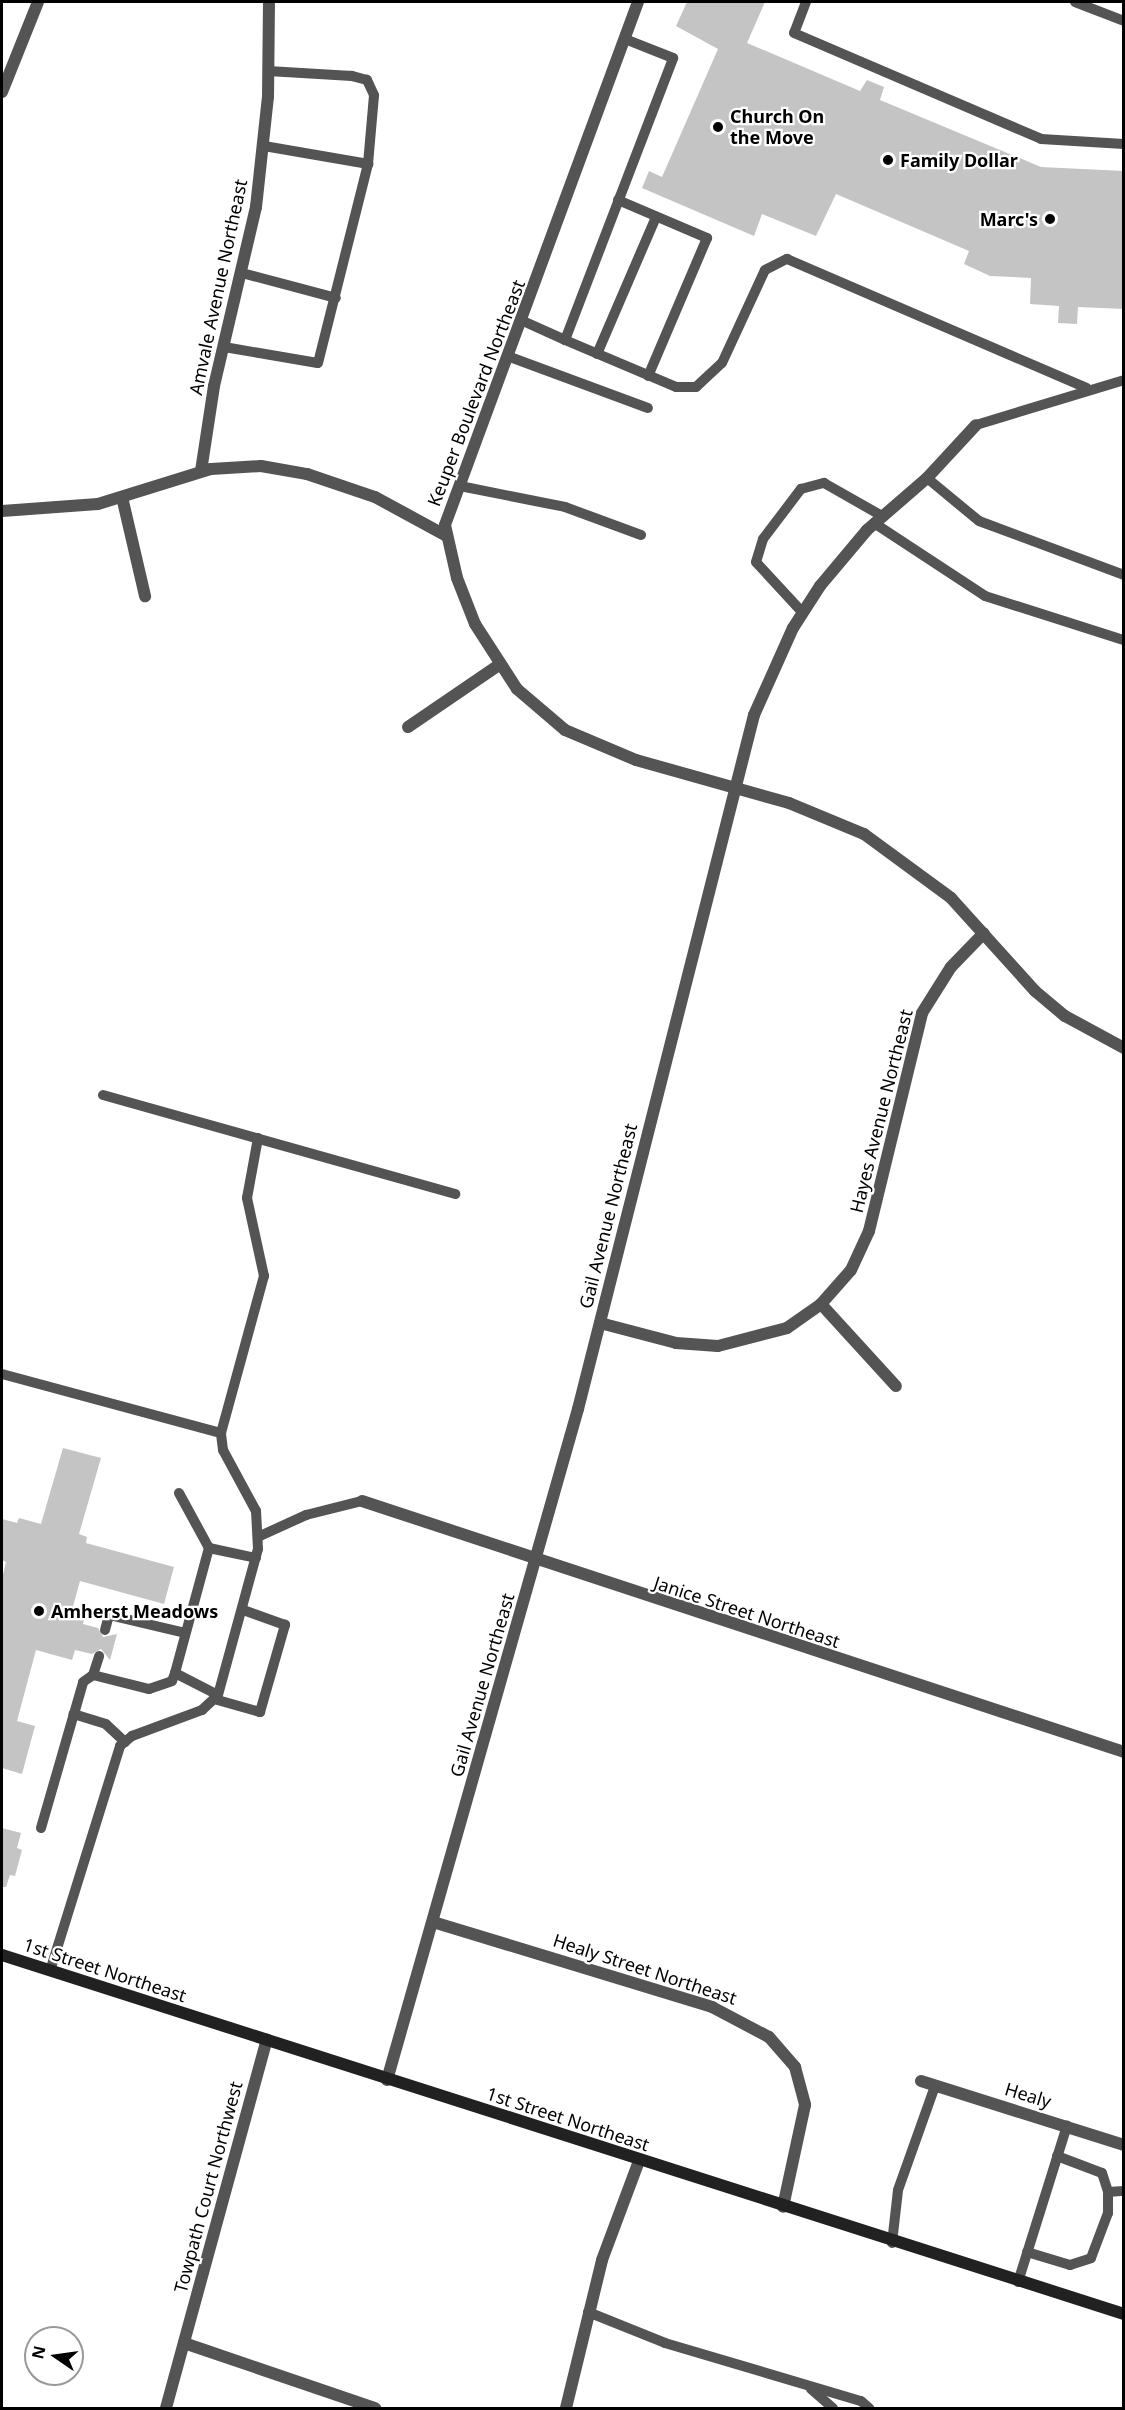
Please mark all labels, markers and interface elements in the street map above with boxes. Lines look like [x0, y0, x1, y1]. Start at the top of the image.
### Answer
place label: Church On the Move [730, 106, 824, 148]
marker: Church On the Move [711, 120, 725, 134]
place label: Family Dollar [900, 149, 1018, 171]
marker: Family Dollar [881, 153, 895, 167]
street label: Amvale Avenue Northeast [185, 177, 251, 397]
place label: Marc's [980, 208, 1038, 230]
marker: Marc's [1043, 212, 1057, 226]
street label: Keuper Boulevard Northeast [423, 277, 529, 509]
street label: Hayes Avenue Northeast [845, 1007, 917, 1215]
street label: Gail Avenue Northeast [575, 1121, 641, 1311]
street label: Janice Street Northeast [651, 1572, 843, 1652]
street label: Gail Avenue Northeast [445, 1591, 519, 1779]
place label: Amherst Meadows [51, 1600, 218, 1622]
marker: Amherst Meadows [32, 1604, 46, 1618]
street label: Healy Street Northeast [550, 1929, 740, 2009]
street label: 1st Street Northeast [21, 1933, 189, 2007]
street label: Healy [1002, 2078, 1054, 2112]
street label: Towpath Court Northwest [169, 2079, 247, 2295]
street label: 1st Street Northeast [484, 2082, 652, 2156]
north arrow [24, 2326, 84, 2386]
text: N [26, 2344, 51, 2361]

